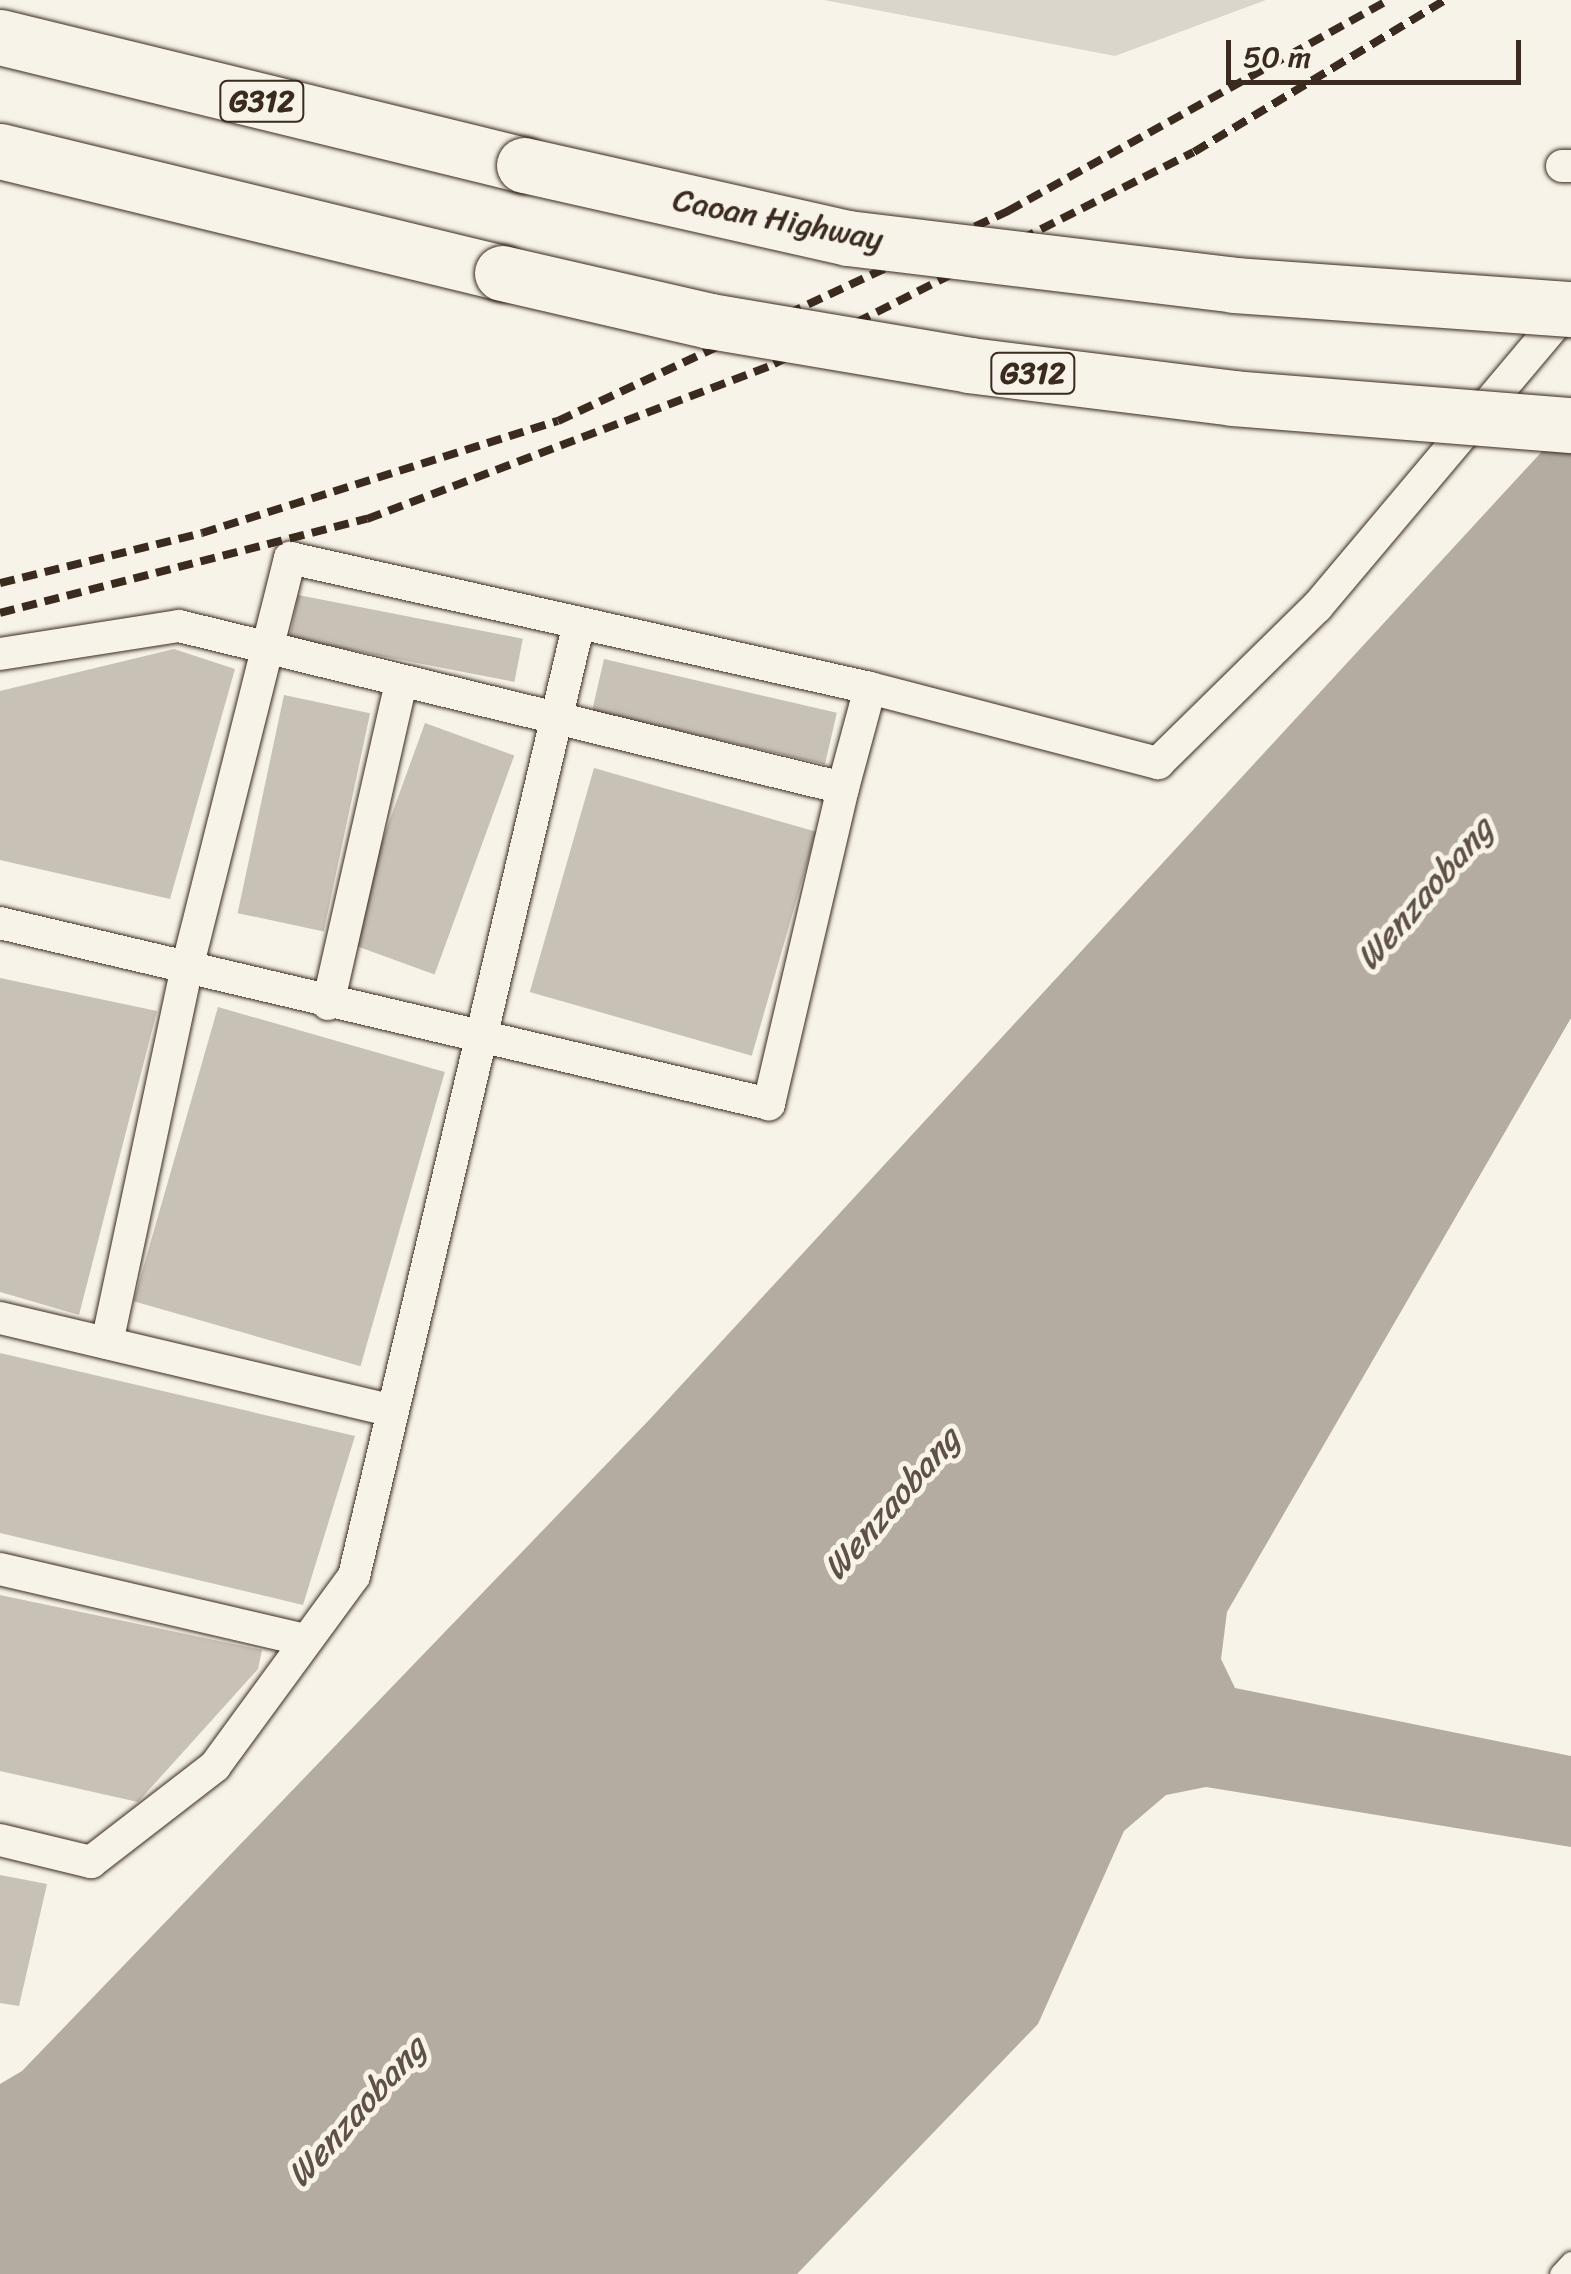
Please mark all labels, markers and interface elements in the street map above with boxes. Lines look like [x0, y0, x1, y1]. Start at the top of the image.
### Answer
scale bar [1231, 20, 1526, 82]
text: 50 m [1243, 30, 1311, 84]
road number: G312 [217, 76, 307, 126]
street label: Caoan Highway [670, 181, 886, 259]
road number: G312 [988, 348, 1078, 398]
water label: Wenzaobang [1346, 808, 1502, 978]
water label: Wenzaobang [813, 1418, 969, 1588]
water label: Wenzaobang [277, 2027, 435, 2195]

